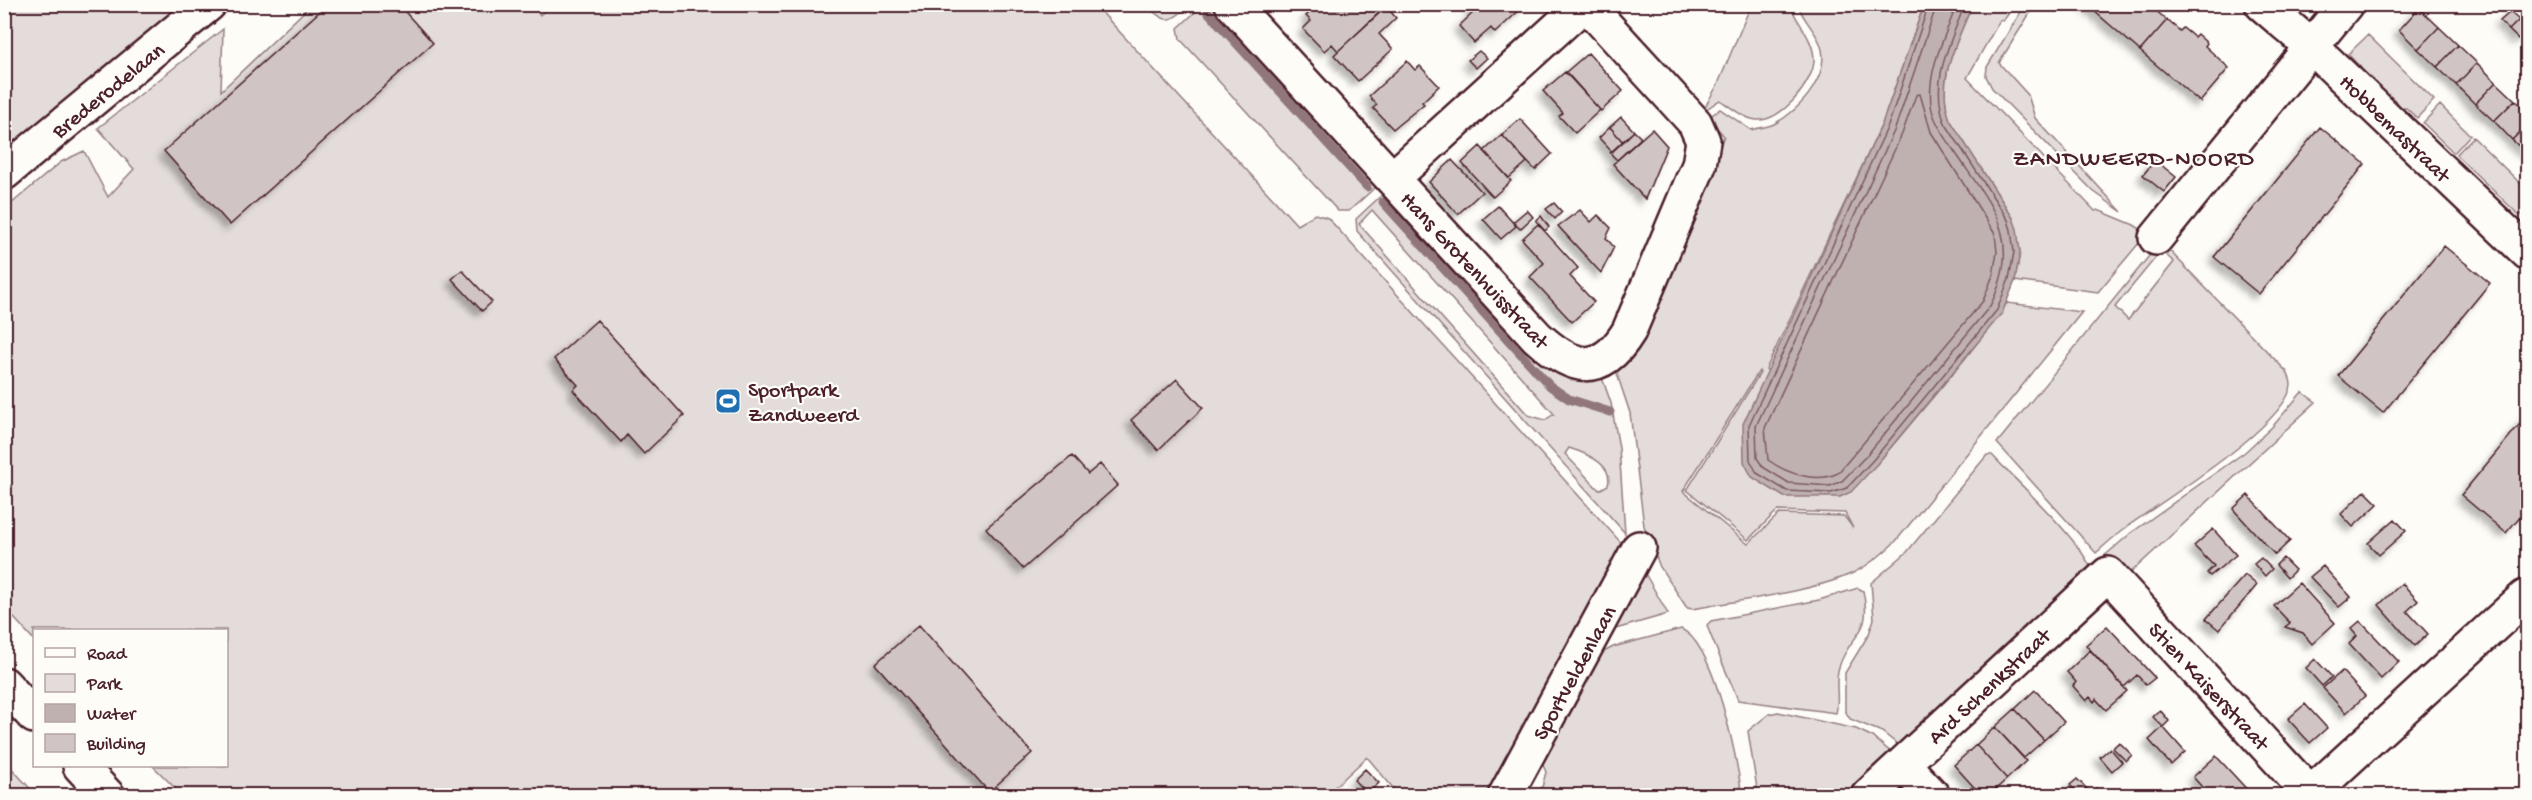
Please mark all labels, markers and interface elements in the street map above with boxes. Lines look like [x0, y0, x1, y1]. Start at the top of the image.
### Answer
street label: Brederodelaan [47, 38, 172, 146]
street label: Hobbemastraat [2332, 70, 2456, 191]
district label: ZANDWEERD-NOORD [2013, 146, 2255, 175]
street label: Hans Grotenhuisstraat [1393, 188, 1554, 357]
place label: Sportpark Zandweerd [748, 379, 860, 430]
sports icon: Sportpark Zandweerd [713, 386, 743, 416]
street label: Sportveldenlaan [1529, 602, 1624, 746]
street label: Stien Kaiserstraat [2141, 618, 2274, 759]
street label: Ard Schenkstraat [1924, 623, 2059, 751]
legend [33, 629, 228, 767]
text: Road [87, 645, 128, 666]
text: Park [86, 675, 123, 696]
text: Water [87, 705, 137, 726]
text: Building [86, 735, 146, 756]

